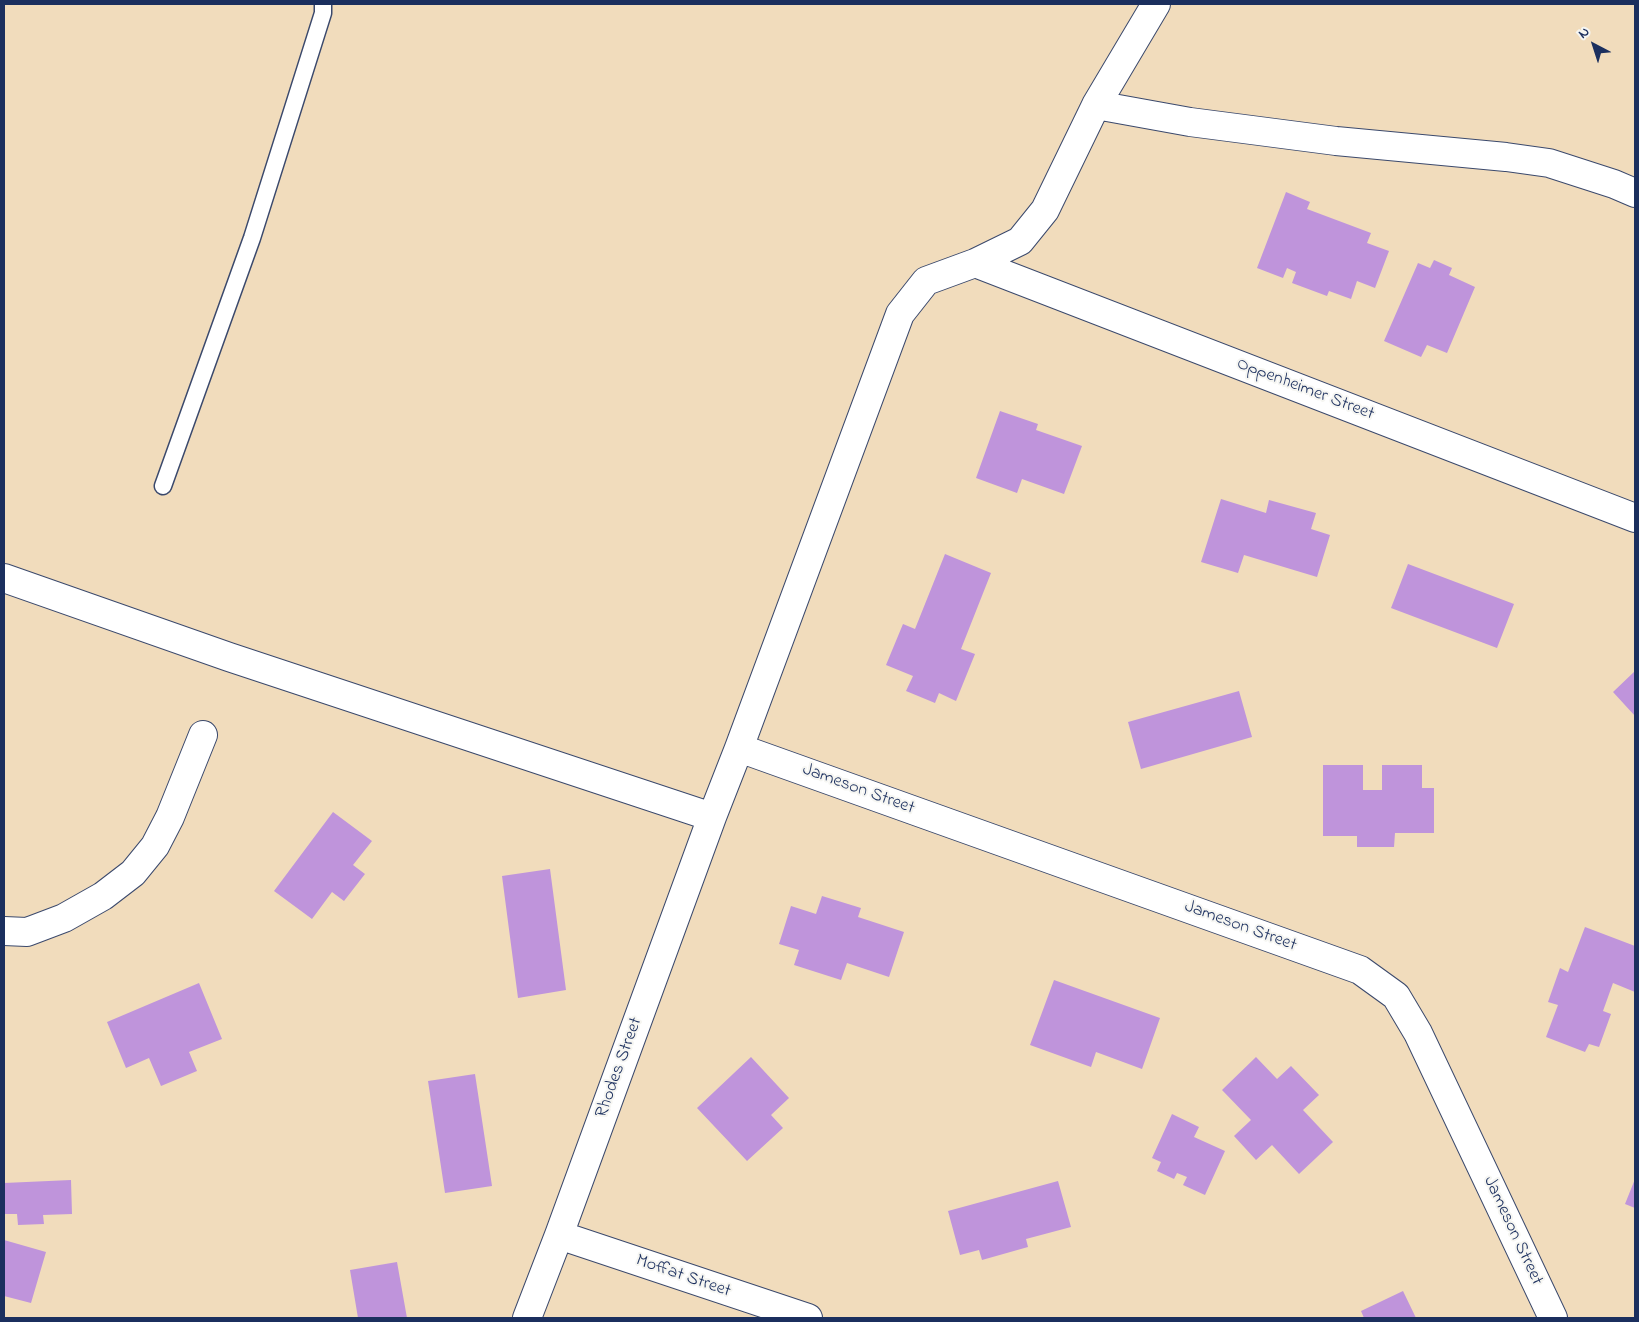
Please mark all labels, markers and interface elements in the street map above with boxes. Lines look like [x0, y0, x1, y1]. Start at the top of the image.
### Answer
north arrow [1569, 20, 1619, 70]
text: N [1574, 22, 1594, 44]
street label: Oppenheimer Street [1233, 354, 1377, 426]
street label: Jameson Street [799, 760, 917, 820]
street label: Jameson Street [1181, 897, 1299, 957]
street label: Rhodes Street [592, 1015, 648, 1121]
street label: Jameson Street [1477, 1173, 1547, 1289]
street label: Moffat Street [633, 1251, 733, 1303]

